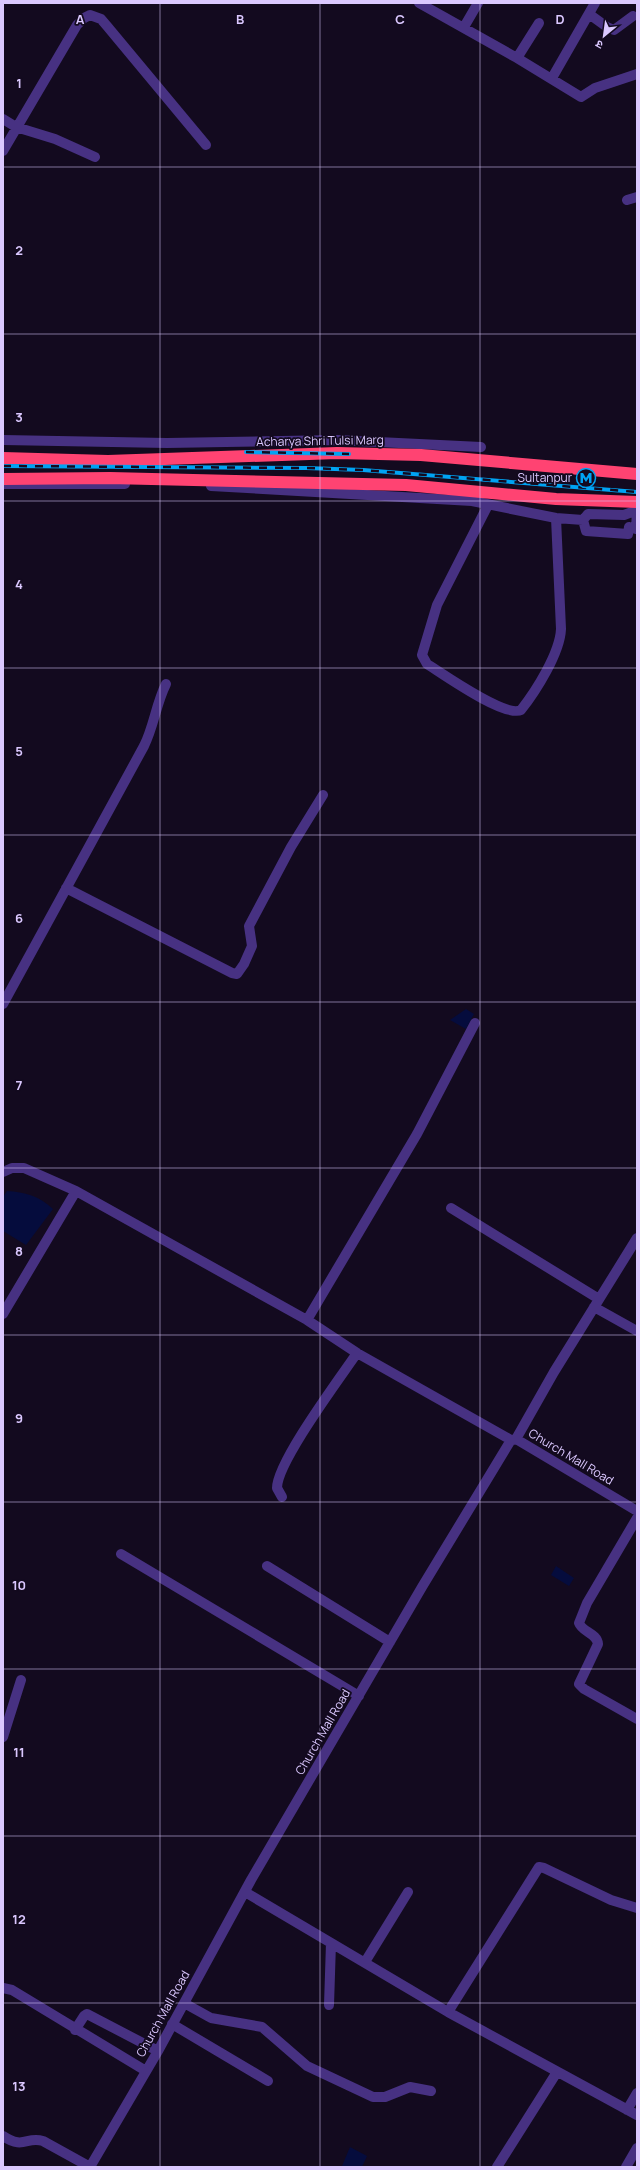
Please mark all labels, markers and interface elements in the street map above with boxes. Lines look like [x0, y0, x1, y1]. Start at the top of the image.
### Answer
text: A [76, 10, 85, 28]
text: B [236, 10, 244, 28]
text: C [395, 10, 405, 28]
text: D [555, 10, 565, 28]
north arrow [584, 16, 624, 56]
text: उ [592, 37, 605, 53]
text: 1 [16, 74, 22, 92]
text: 2 [15, 241, 23, 259]
text: 3 [15, 408, 23, 426]
street label: Acharya Shri Tulsi Marg [256, 431, 384, 450]
metro station icon: Sultanpur [575, 467, 597, 489]
place label: Sultanpur [518, 469, 573, 486]
text: 4 [15, 575, 23, 593]
text: 5 [15, 742, 23, 760]
text: 6 [15, 909, 23, 927]
text: 7 [16, 1076, 23, 1094]
text: 8 [15, 1242, 23, 1260]
text: 9 [15, 1409, 23, 1427]
street label: Church Mall Road [526, 1424, 617, 1489]
text: 10 [12, 1576, 26, 1594]
street label: Church Mall Road [291, 1686, 354, 1778]
text: 11 [13, 1743, 25, 1761]
text: 12 [12, 1910, 26, 1928]
street label: Church Mall Road [132, 1967, 193, 2060]
text: 13 [12, 2077, 26, 2095]

